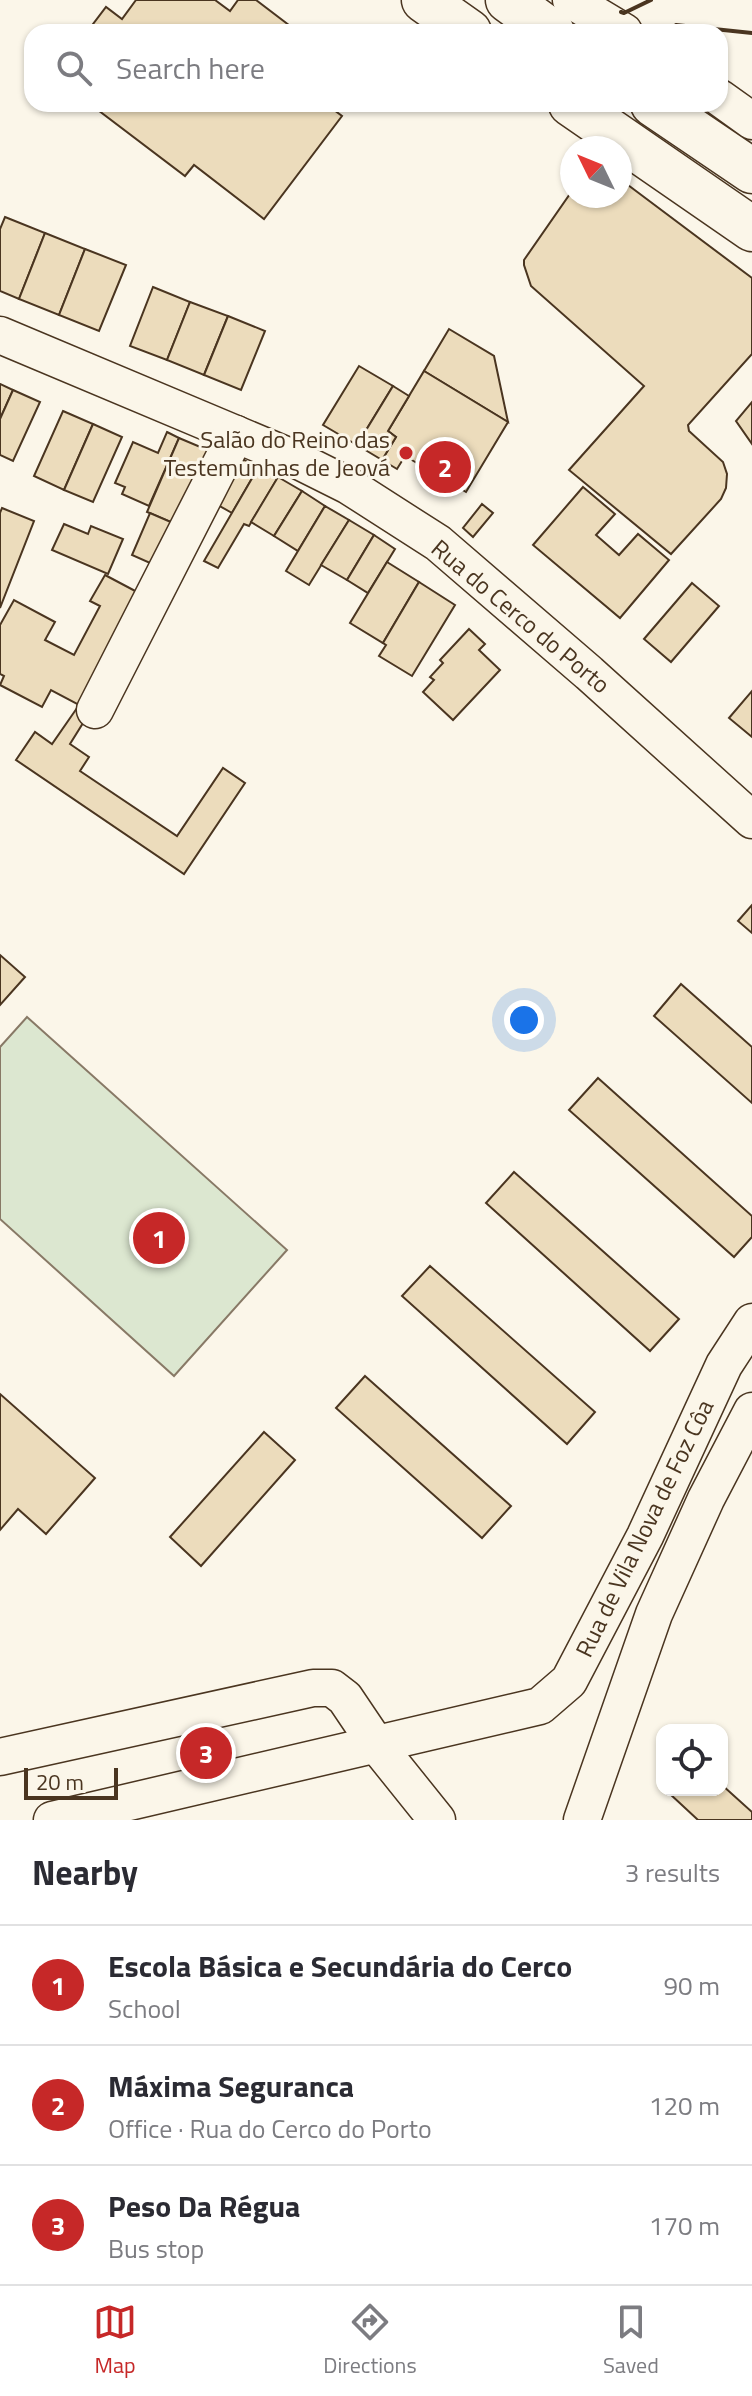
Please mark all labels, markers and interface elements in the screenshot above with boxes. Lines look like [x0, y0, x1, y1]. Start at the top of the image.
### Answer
search box [24, 24, 728, 112]
text: Search here [116, 45, 265, 91]
icon: search [52, 46, 96, 90]
north arrow [560, 136, 632, 208]
place label: Salão do Reino das Testemunhas de Jeová [164, 421, 390, 485]
pin: 2 [419, 437, 471, 497]
marker: Salão do Reino das Testemunhas de Jeová [397, 444, 415, 462]
street label: Rua do Cerco do Porto [424, 530, 618, 702]
your location [504, 1000, 544, 1040]
pin: 1 [133, 1208, 185, 1268]
street label: Rua de Vila Nova de Foz Côa [566, 1393, 722, 1663]
pin: 3 [180, 1723, 232, 1783]
map controls [656, 1724, 728, 1796]
button: locate [656, 1724, 728, 1796]
scale bar [24, 1764, 118, 1800]
text: 20 m [36, 1765, 84, 1799]
text: Nearby [32, 1846, 138, 1898]
text: 3 results [625, 1853, 720, 1892]
text: Escola Básica e Secundária do Cerco [108, 1943, 572, 1989]
text: 1 [51, 1966, 65, 2005]
text: 90 m [663, 1966, 720, 2005]
text: School [108, 1989, 181, 2028]
text: Máxima Seguranca [108, 2063, 354, 2109]
text: 2 [51, 2086, 65, 2125]
text: 120 m [649, 2086, 720, 2125]
text: Office · Rua do Cerco do Porto [108, 2109, 432, 2148]
text: Peso Da Régua [108, 2183, 300, 2229]
text: 3 [51, 2206, 65, 2245]
text: 170 m [649, 2206, 720, 2245]
text: Bus stop [108, 2229, 204, 2268]
tab: Map [93, 2300, 137, 2382]
tab: Directions [323, 2300, 417, 2382]
tab: Saved [603, 2300, 659, 2382]

